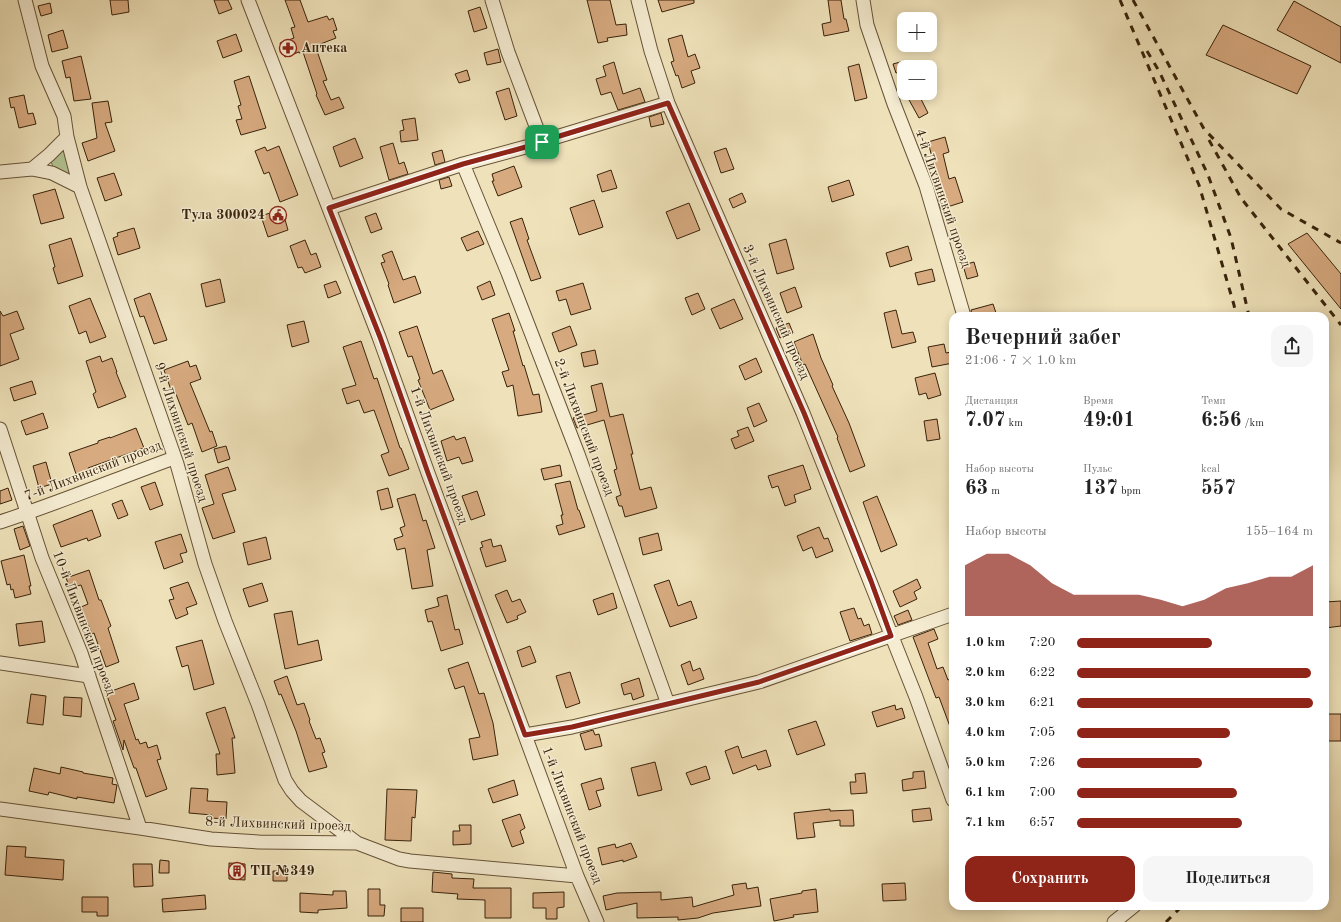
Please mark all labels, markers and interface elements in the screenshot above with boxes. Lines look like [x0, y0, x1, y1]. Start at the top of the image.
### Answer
map controls [897, 12, 937, 100]
button: + [897, 12, 937, 52]
pharmacy icon: Аптека [278, 38, 298, 58]
place label: Аптека [301, 41, 347, 55]
button: − [897, 60, 937, 100]
pin [525, 125, 559, 159]
street label: 4-й Лихвинский проезд [913, 127, 973, 269]
icon: arrive [531, 131, 553, 153]
public building icon: Тула 300024 [268, 205, 288, 225]
place label: Тула 300024 [181, 208, 265, 222]
street label: 3-й Лихвинский проезд [740, 243, 812, 382]
button: share [1271, 325, 1313, 367]
text: Вечерний забег [965, 327, 1121, 349]
text: 21:06 · 7 × 1.0 km [965, 354, 1076, 367]
street label: 2-й Лихвинский проезд [551, 356, 617, 498]
street label: 9-й Лихвинский проезд [152, 361, 210, 504]
street label: 1-й Лихвинский проезд [407, 384, 471, 526]
text: Дистанция [965, 396, 1018, 407]
text: Время [1083, 396, 1113, 407]
text: Темп [1201, 396, 1226, 407]
text: 7.07 [965, 411, 1005, 431]
text: 49:01 [1083, 411, 1135, 431]
text: 6:56 [1201, 411, 1241, 431]
text: km [1005, 418, 1023, 429]
text: /km [1241, 418, 1264, 429]
street label: 7-й Лихвинский проезд [22, 438, 164, 504]
text: Набор высоты [965, 464, 1034, 475]
text: Пульс [1083, 464, 1112, 475]
text: kcal [1201, 464, 1220, 475]
text: 63 [965, 479, 988, 499]
text: 137 [1083, 479, 1118, 499]
text: 557 [1201, 479, 1236, 499]
text: m [988, 486, 1000, 497]
text: bpm [1118, 486, 1141, 497]
text: Набор высоты [965, 525, 1047, 538]
text: 155–164 m [1246, 525, 1313, 538]
street label: 10-й Лихвинский проезд [50, 549, 118, 697]
text: 1.0 km [965, 636, 1005, 649]
text: 7:20 [1029, 636, 1055, 649]
text: 2.0 km [965, 666, 1005, 679]
text: 6:22 [1029, 666, 1055, 679]
text: 3.0 km [965, 696, 1005, 709]
text: 6:21 [1029, 696, 1055, 709]
text: 4.0 km [965, 726, 1005, 739]
text: 7:05 [1029, 726, 1055, 739]
street label: 1-й Лихвинский проезд [539, 744, 605, 886]
text: 5.0 km [965, 756, 1005, 769]
text: 7:26 [1029, 756, 1055, 769]
text: 6.1 km [965, 786, 1005, 799]
text: 7:00 [1029, 786, 1055, 799]
street label: 8-й Лихвинский проезд [205, 814, 351, 834]
text: 7.1 km [965, 816, 1005, 829]
text: 6:57 [1029, 816, 1055, 829]
button: Сохранить [965, 856, 1135, 902]
button: Поделиться [1143, 856, 1313, 902]
building icon: ТП №349 [227, 861, 247, 881]
place label: ТП №349 [250, 864, 315, 878]

